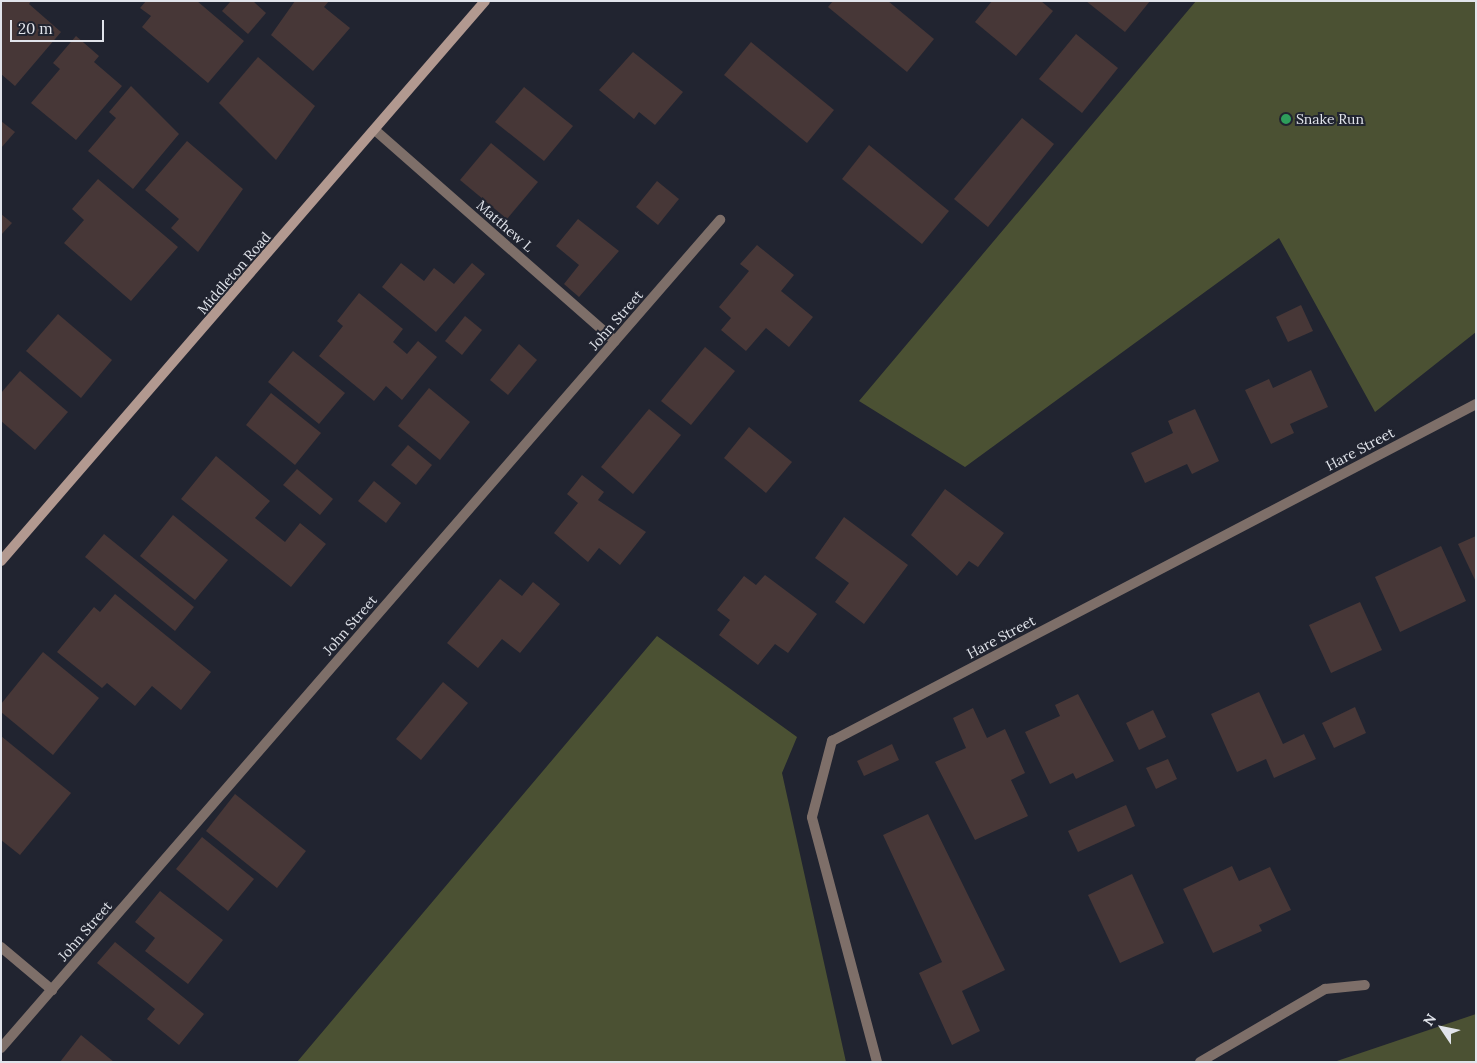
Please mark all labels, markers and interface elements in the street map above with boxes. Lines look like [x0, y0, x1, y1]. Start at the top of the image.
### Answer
scale bar [12, 10, 106, 42]
text: 20 m [18, 19, 53, 38]
place label: Snake Run [1296, 111, 1364, 127]
marker: Snake Run [1280, 113, 1292, 125]
street label: Matthew L [473, 197, 537, 255]
street label: Middleton Road [194, 229, 274, 317]
street label: John Street [586, 287, 646, 353]
street label: Hare Street [1323, 424, 1397, 474]
street label: John Street [320, 592, 380, 658]
street label: Hare Street [964, 612, 1038, 662]
street label: John Street [55, 898, 115, 964]
north arrow [1417, 1003, 1467, 1053]
text: N [1419, 1010, 1440, 1029]

